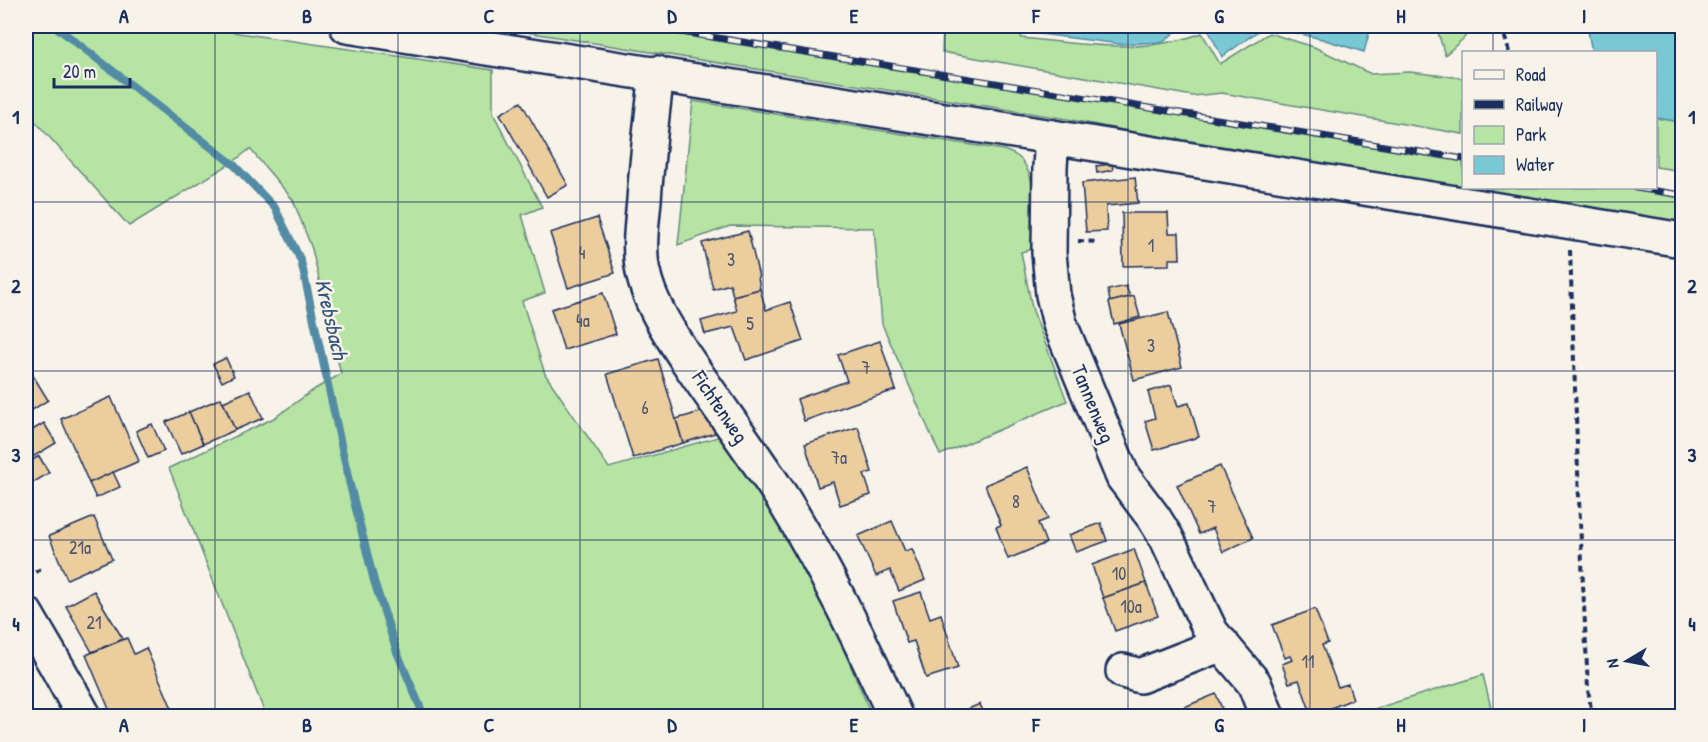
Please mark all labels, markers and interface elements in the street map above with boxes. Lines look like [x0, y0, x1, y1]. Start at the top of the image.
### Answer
text: A [119, 2, 129, 29]
text: B [302, 2, 312, 29]
text: C [484, 2, 495, 29]
text: D [667, 2, 677, 29]
text: E [850, 2, 859, 29]
text: F [1031, 2, 1041, 29]
text: G [1214, 2, 1224, 29]
text: H [1396, 2, 1406, 29]
text: I [1582, 2, 1586, 29]
scale bar [54, 51, 130, 89]
legend [1462, 51, 1657, 189]
text: 20 m [63, 59, 96, 84]
text: Road [1516, 62, 1546, 87]
text: Railway [1516, 92, 1563, 117]
text: 1 [12, 103, 20, 130]
text: 1 [1688, 103, 1696, 130]
text: Park [1516, 122, 1547, 147]
text: Water [1516, 152, 1554, 177]
house number: 1 [1148, 233, 1154, 258]
house number: 4 [579, 240, 586, 265]
house number: 3 [727, 247, 735, 272]
text: 2 [11, 272, 21, 299]
text: 2 [1687, 272, 1697, 299]
water label: Krebsbach [308, 276, 356, 364]
house number: 4a [576, 308, 590, 333]
house number: 5 [746, 311, 754, 336]
house number: 3 [1147, 333, 1155, 358]
house number: 7 [862, 355, 871, 380]
street label: Tannenweg [1065, 360, 1122, 447]
street label: Fichtenweg [685, 364, 755, 449]
house number: 6 [641, 395, 649, 420]
text: 3 [12, 441, 21, 468]
text: 3 [1688, 441, 1697, 468]
house number: 7a [831, 445, 847, 470]
house number: 8 [1012, 489, 1020, 514]
house number: 7 [1208, 494, 1217, 519]
house number: 21a [69, 535, 91, 560]
house number: 10 [1112, 561, 1126, 586]
house number: 10a [1120, 594, 1142, 619]
text: 4 [12, 610, 20, 637]
house number: 21 [87, 610, 101, 635]
text: 4 [1688, 610, 1696, 637]
north arrow [1597, 631, 1657, 691]
house number: 11 [1301, 649, 1315, 674]
text: N [1601, 657, 1624, 670]
text: A [119, 711, 129, 738]
text: B [302, 711, 312, 738]
text: C [484, 711, 495, 738]
text: D [667, 711, 677, 738]
text: E [850, 711, 859, 738]
text: F [1031, 711, 1041, 738]
text: G [1214, 711, 1224, 738]
text: H [1396, 711, 1406, 738]
text: I [1582, 711, 1586, 738]

